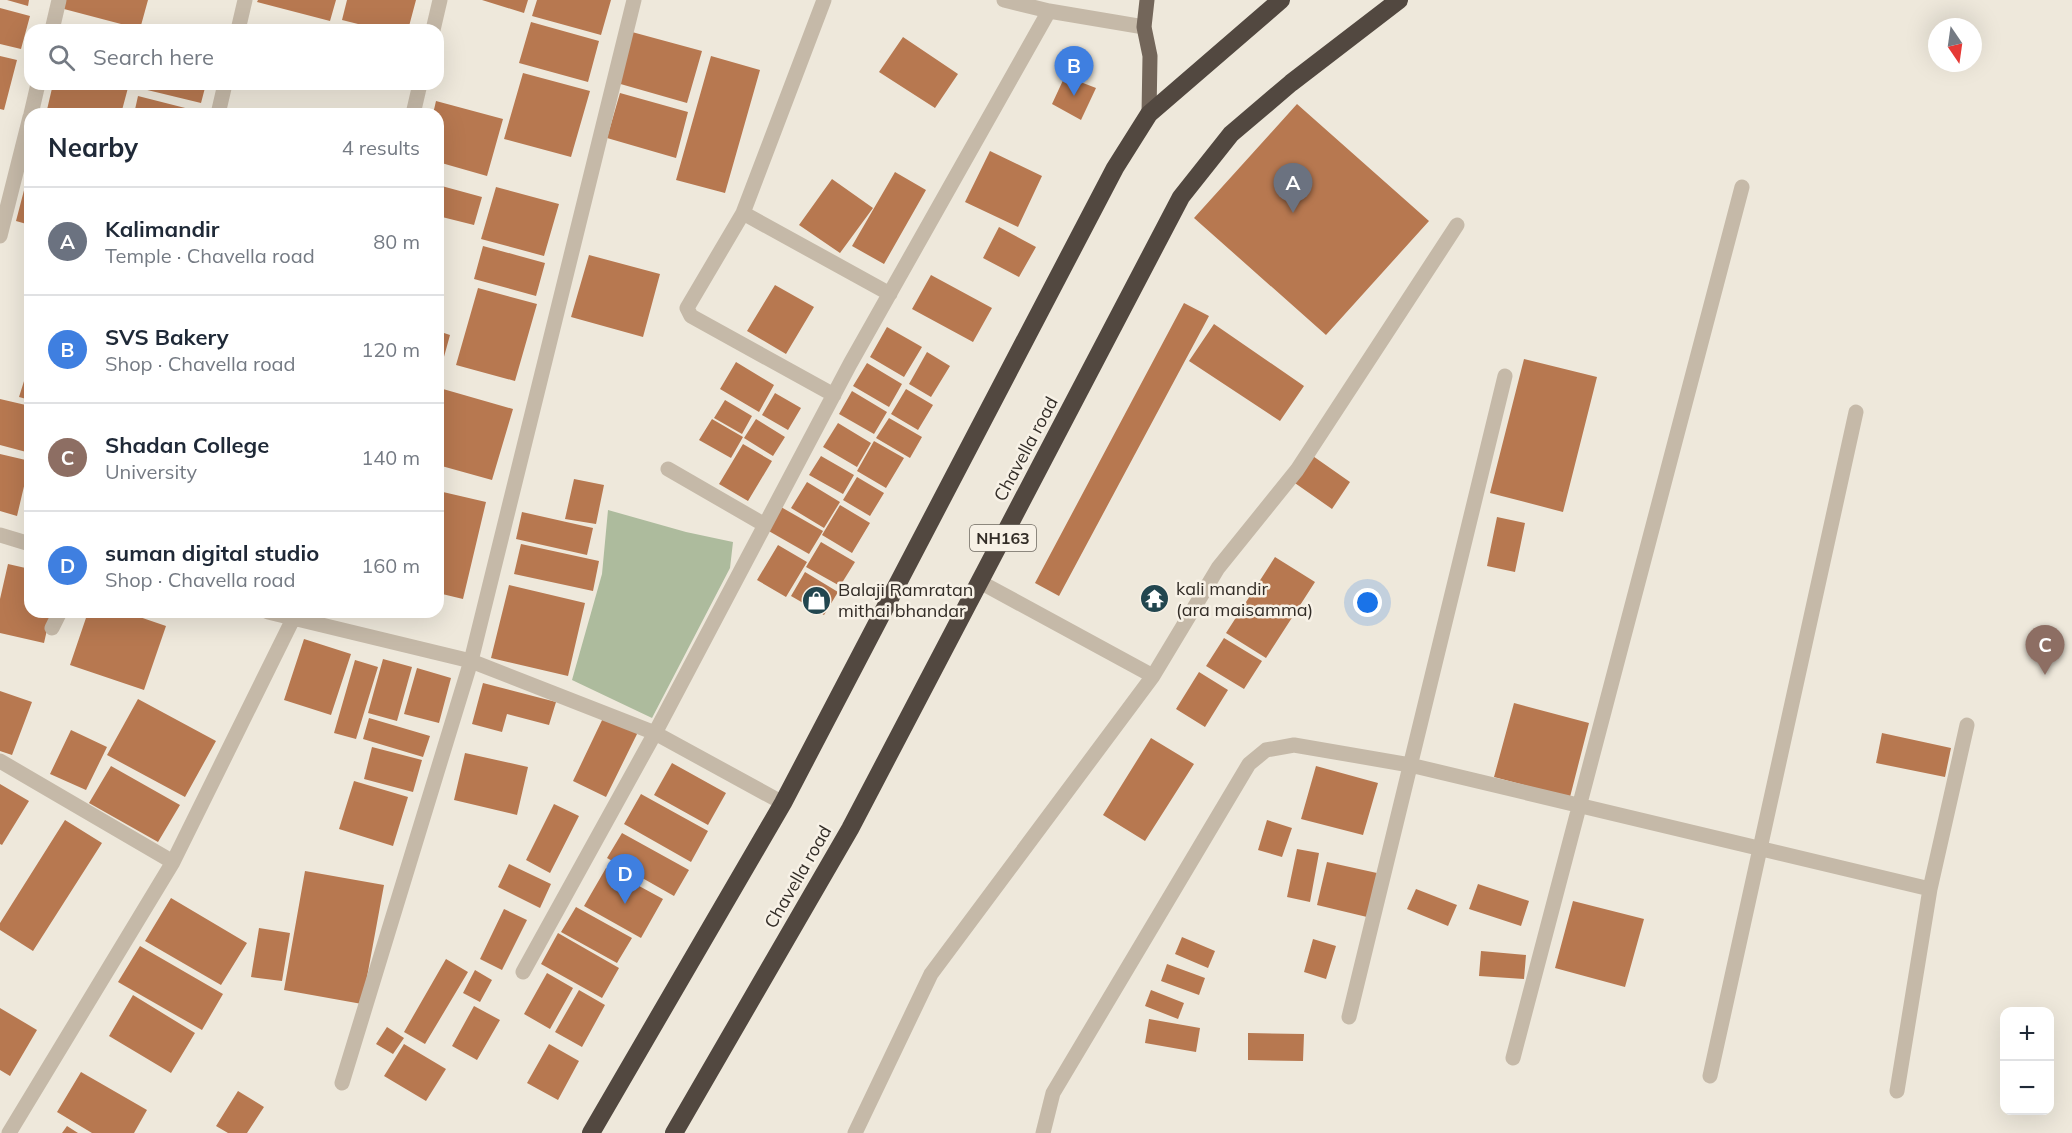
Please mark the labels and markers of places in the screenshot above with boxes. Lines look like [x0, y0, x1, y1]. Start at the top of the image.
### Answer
pin: B [1054, 46, 1094, 96]
pin: A [1274, 164, 1312, 213]
place label: kali mandir (ara maisamma) [1176, 577, 1313, 621]
place label: Balaji Ramratan mithai bhandar [838, 578, 973, 622]
temple icon: kali mandir (ara maisamma) [1139, 583, 1171, 615]
shop icon: Balaji Ramratan mithai bhandar [801, 584, 833, 616]
pin: C [2026, 626, 2064, 675]
pin: D [606, 854, 644, 904]

